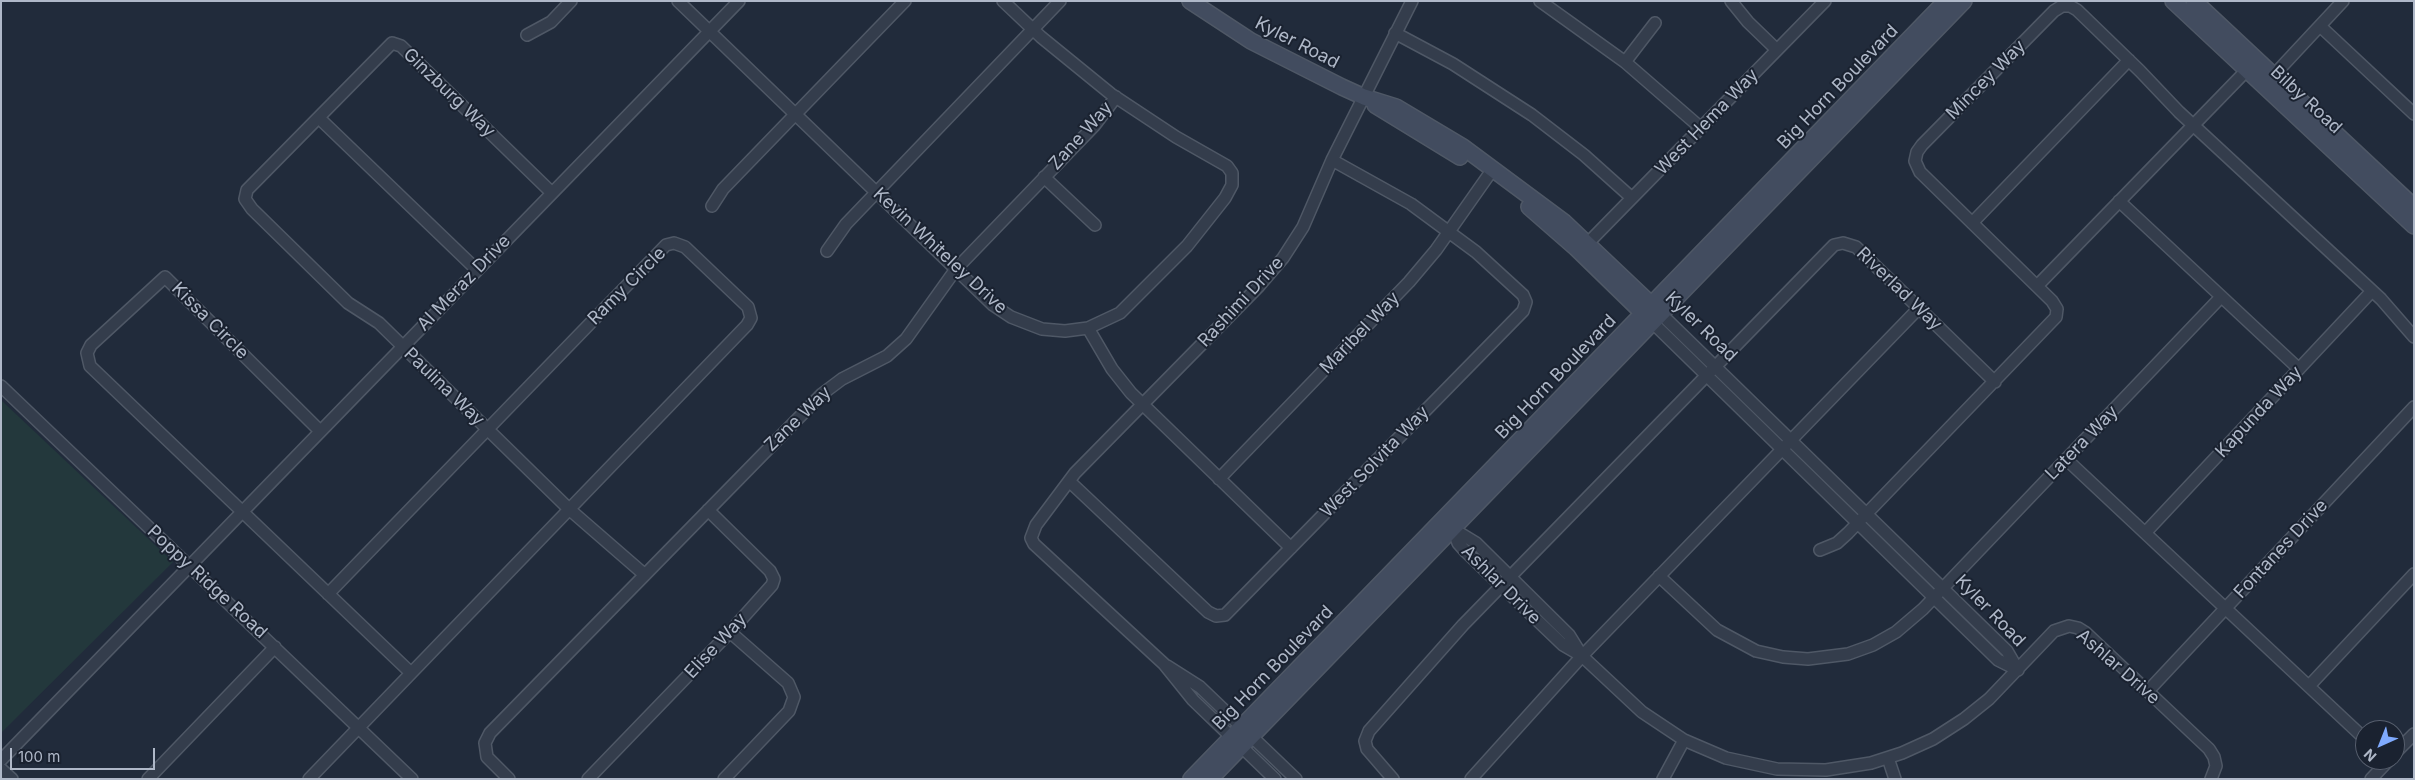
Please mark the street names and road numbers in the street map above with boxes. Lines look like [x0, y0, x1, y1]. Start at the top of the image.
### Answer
street label: Kyler Road [1251, 13, 1343, 73]
street label: Big Horn Boulevard [1773, 20, 1903, 154]
street label: Mincey Way [1942, 36, 2030, 124]
street label: Ginzburg Way [399, 44, 499, 142]
street label: Bilby Road [2266, 61, 2346, 139]
street label: West Hema Way [1651, 64, 1763, 180]
street label: Zane Way [1045, 97, 1117, 175]
street label: Kevin Whiteley Drive [869, 183, 1011, 319]
street label: Al Meraz Drive [413, 230, 515, 336]
street label: Ramy Circle [584, 243, 670, 329]
street label: Riverlad Way [1852, 243, 1946, 335]
street label: Rashimi Drive [1194, 252, 1288, 352]
street label: Kissa Circle [167, 278, 253, 364]
street label: Kyler Road [1661, 287, 1741, 367]
street label: Maribel Way [1316, 288, 1404, 378]
street label: Big Horn Boulevard [1491, 310, 1621, 444]
street label: Paulina Way [399, 343, 489, 431]
street label: Kapunda Way [2211, 362, 2307, 462]
street label: Zane Way [760, 382, 836, 456]
street label: Latera Way [2041, 401, 2123, 485]
street label: West Solvita Way [1316, 402, 1434, 522]
street label: Fontanes Drive [2230, 495, 2332, 603]
street label: Poppy Ridge Road [143, 521, 271, 643]
street label: Ashlar Drive [1457, 541, 1545, 629]
street label: Kyler Road [1950, 571, 2030, 651]
street label: Big Horn Boulevard [1208, 601, 1338, 735]
street label: Elise Way [680, 609, 752, 683]
street label: Ashlar Drive [2072, 625, 2164, 709]

